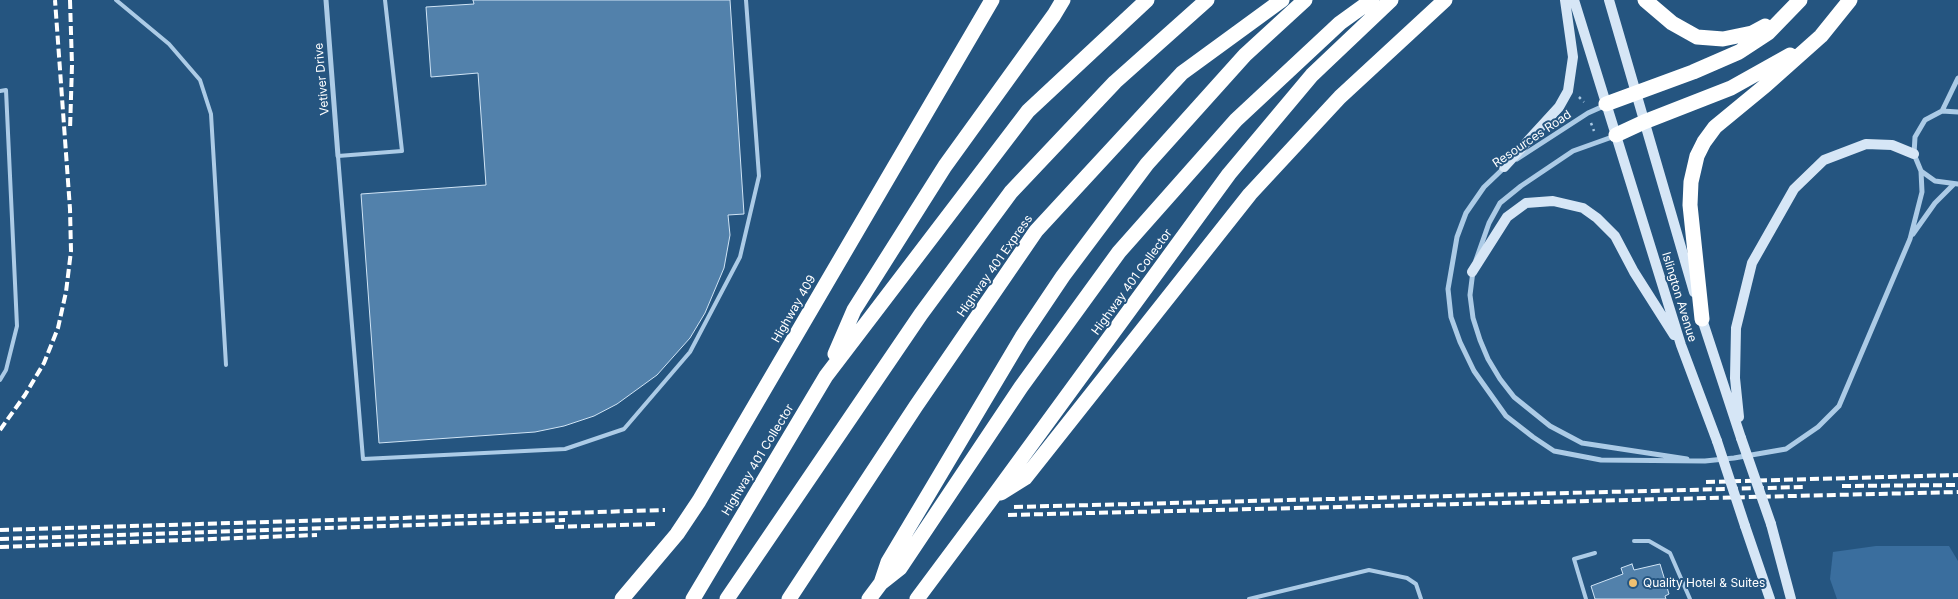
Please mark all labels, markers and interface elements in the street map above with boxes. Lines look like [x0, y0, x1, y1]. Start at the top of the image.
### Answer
street label: Vetiver Drive [312, 42, 332, 116]
street label: Resources Road [1490, 107, 1574, 171]
street label: Highway 401 Express [954, 212, 1036, 320]
street label: Highway 401 Collector [1089, 226, 1175, 338]
street label: Islington Avenue [1658, 250, 1700, 344]
street label: Highway 409 [769, 273, 819, 345]
street label: Highway 401 Collector [719, 402, 797, 518]
place label: Quality Hotel & Suites [1643, 576, 1765, 590]
marker: Quality Hotel & Suites [1627, 577, 1639, 589]

